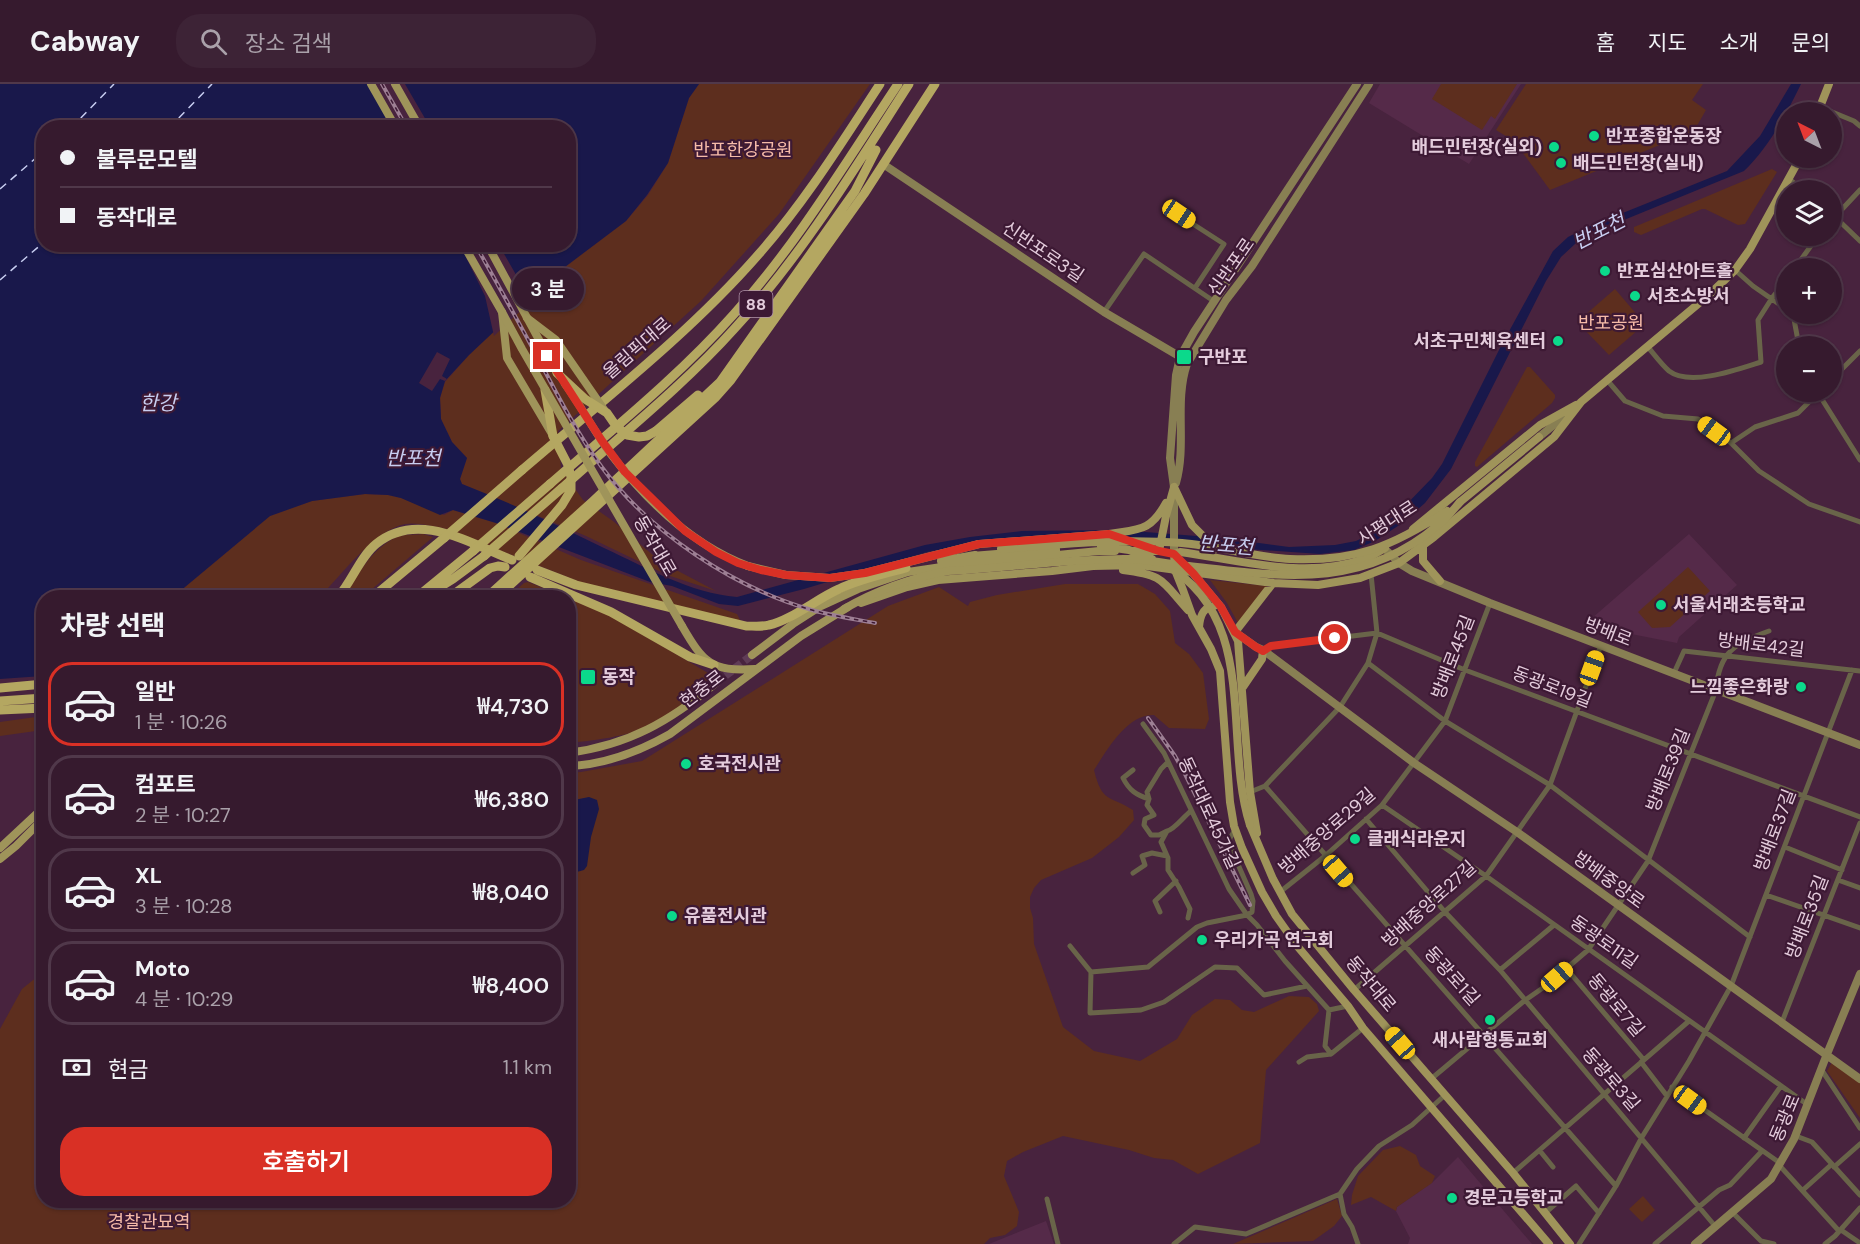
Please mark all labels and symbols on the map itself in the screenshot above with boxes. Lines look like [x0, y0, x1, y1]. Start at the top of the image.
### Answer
north arrow [1776, 102, 1842, 168]
place label: 반포종합운동장 [1606, 124, 1722, 148]
marker: 반포종합운동장 [1587, 129, 1601, 143]
place label: 배드민턴장(실외) [1412, 135, 1542, 159]
park label: 반포한강공원 [693, 138, 793, 162]
marker: 배드민턴장(실외) [1547, 140, 1561, 154]
place label: 배드민턴장(실내) [1573, 151, 1704, 175]
marker: 배드민턴장(실내) [1554, 156, 1568, 170]
car [1159, 196, 1199, 232]
water label: 반포천 [1569, 206, 1632, 255]
street label: 신반포로3길 [998, 216, 1088, 288]
street label: 신반포로 [1202, 233, 1260, 301]
place label: 반포심산아트홀 [1617, 259, 1733, 283]
marker: 반포심산아트홀 [1598, 264, 1612, 278]
callout: 3 분 [511, 269, 583, 311]
place label: 서초소방서 [1647, 284, 1730, 308]
marker: 서초소방서 [1628, 289, 1642, 303]
road number: 88 [740, 291, 772, 317]
park label: 반포공원 [1578, 311, 1644, 335]
street label: 올림픽대로 [598, 312, 676, 384]
place label: 서초구민체육센터 [1414, 329, 1546, 353]
marker: 서초구민체육센터 [1551, 334, 1565, 348]
route end [533, 342, 560, 369]
place label: 구반포 [1198, 345, 1248, 369]
marker: 구반포 [1175, 348, 1193, 366]
water label: 한강 [140, 390, 179, 416]
car [1694, 413, 1734, 449]
water label: 반포천 [385, 445, 443, 471]
street label: 사평대로 [1353, 495, 1421, 551]
street label: 동작대로 [628, 511, 682, 581]
water label: 반포천 [1197, 530, 1257, 561]
place label: 서울서래초등학교 [1673, 593, 1805, 617]
marker: 서울서래초등학교 [1654, 598, 1668, 612]
street label: 방배로45길 [1426, 612, 1480, 702]
street label: 방배로 [1581, 612, 1635, 652]
route start [1321, 624, 1348, 651]
street label: 방배로42길 [1716, 628, 1806, 662]
car [1577, 648, 1607, 688]
street label: 동광로19길 [1509, 661, 1595, 713]
street label: 현충로 [675, 664, 729, 714]
place label: 동작 [602, 665, 636, 689]
marker: 동작 [579, 668, 597, 686]
place label: 느낌좋은화랑 [1690, 675, 1789, 699]
marker: 느낌좋은화랑 [1794, 680, 1808, 694]
street label: 방배로39길 [1640, 725, 1696, 815]
place label: 호국전시관 [698, 752, 781, 776]
street label: 동작대로45가길 [1172, 753, 1246, 873]
marker: 호국전시관 [679, 757, 693, 771]
street label: 방배중앙로29길 [1274, 782, 1380, 880]
street label: 방배로37길 [1748, 785, 1802, 875]
place label: 클래식라운지 [1367, 827, 1466, 851]
marker: 클래식라운지 [1348, 832, 1362, 846]
street label: 방배중앙로 [1568, 846, 1650, 914]
car [1319, 852, 1357, 890]
street label: 방배중앙로27길 [1377, 855, 1481, 953]
street label: 방배로35길 [1780, 872, 1834, 962]
place label: 유품전시관 [684, 904, 767, 928]
marker: 유품전시관 [665, 909, 679, 923]
street label: 동광로11길 [1565, 910, 1643, 974]
place label: 우리가곡 연구회 [1214, 928, 1334, 952]
marker: 우리가곡 연구회 [1195, 933, 1209, 947]
street label: 동광로1길 [1419, 941, 1485, 1011]
street label: 동작대로 [1341, 951, 1401, 1017]
car [1538, 958, 1576, 996]
street label: 동광로7길 [1582, 968, 1650, 1042]
marker: 새사람형통교회 [1483, 1013, 1497, 1027]
car [1381, 1024, 1419, 1062]
place label: 새사람형통교회 [1432, 1028, 1548, 1052]
street label: 동광로3길 [1577, 1042, 1645, 1116]
car [1670, 1082, 1710, 1118]
street label: 동광로 [1764, 1090, 1806, 1146]
place label: 경문고등학교 [1464, 1186, 1563, 1210]
marker: 경문고등학교 [1445, 1191, 1459, 1205]
park label: 경찰관묘역 [108, 1210, 190, 1234]

